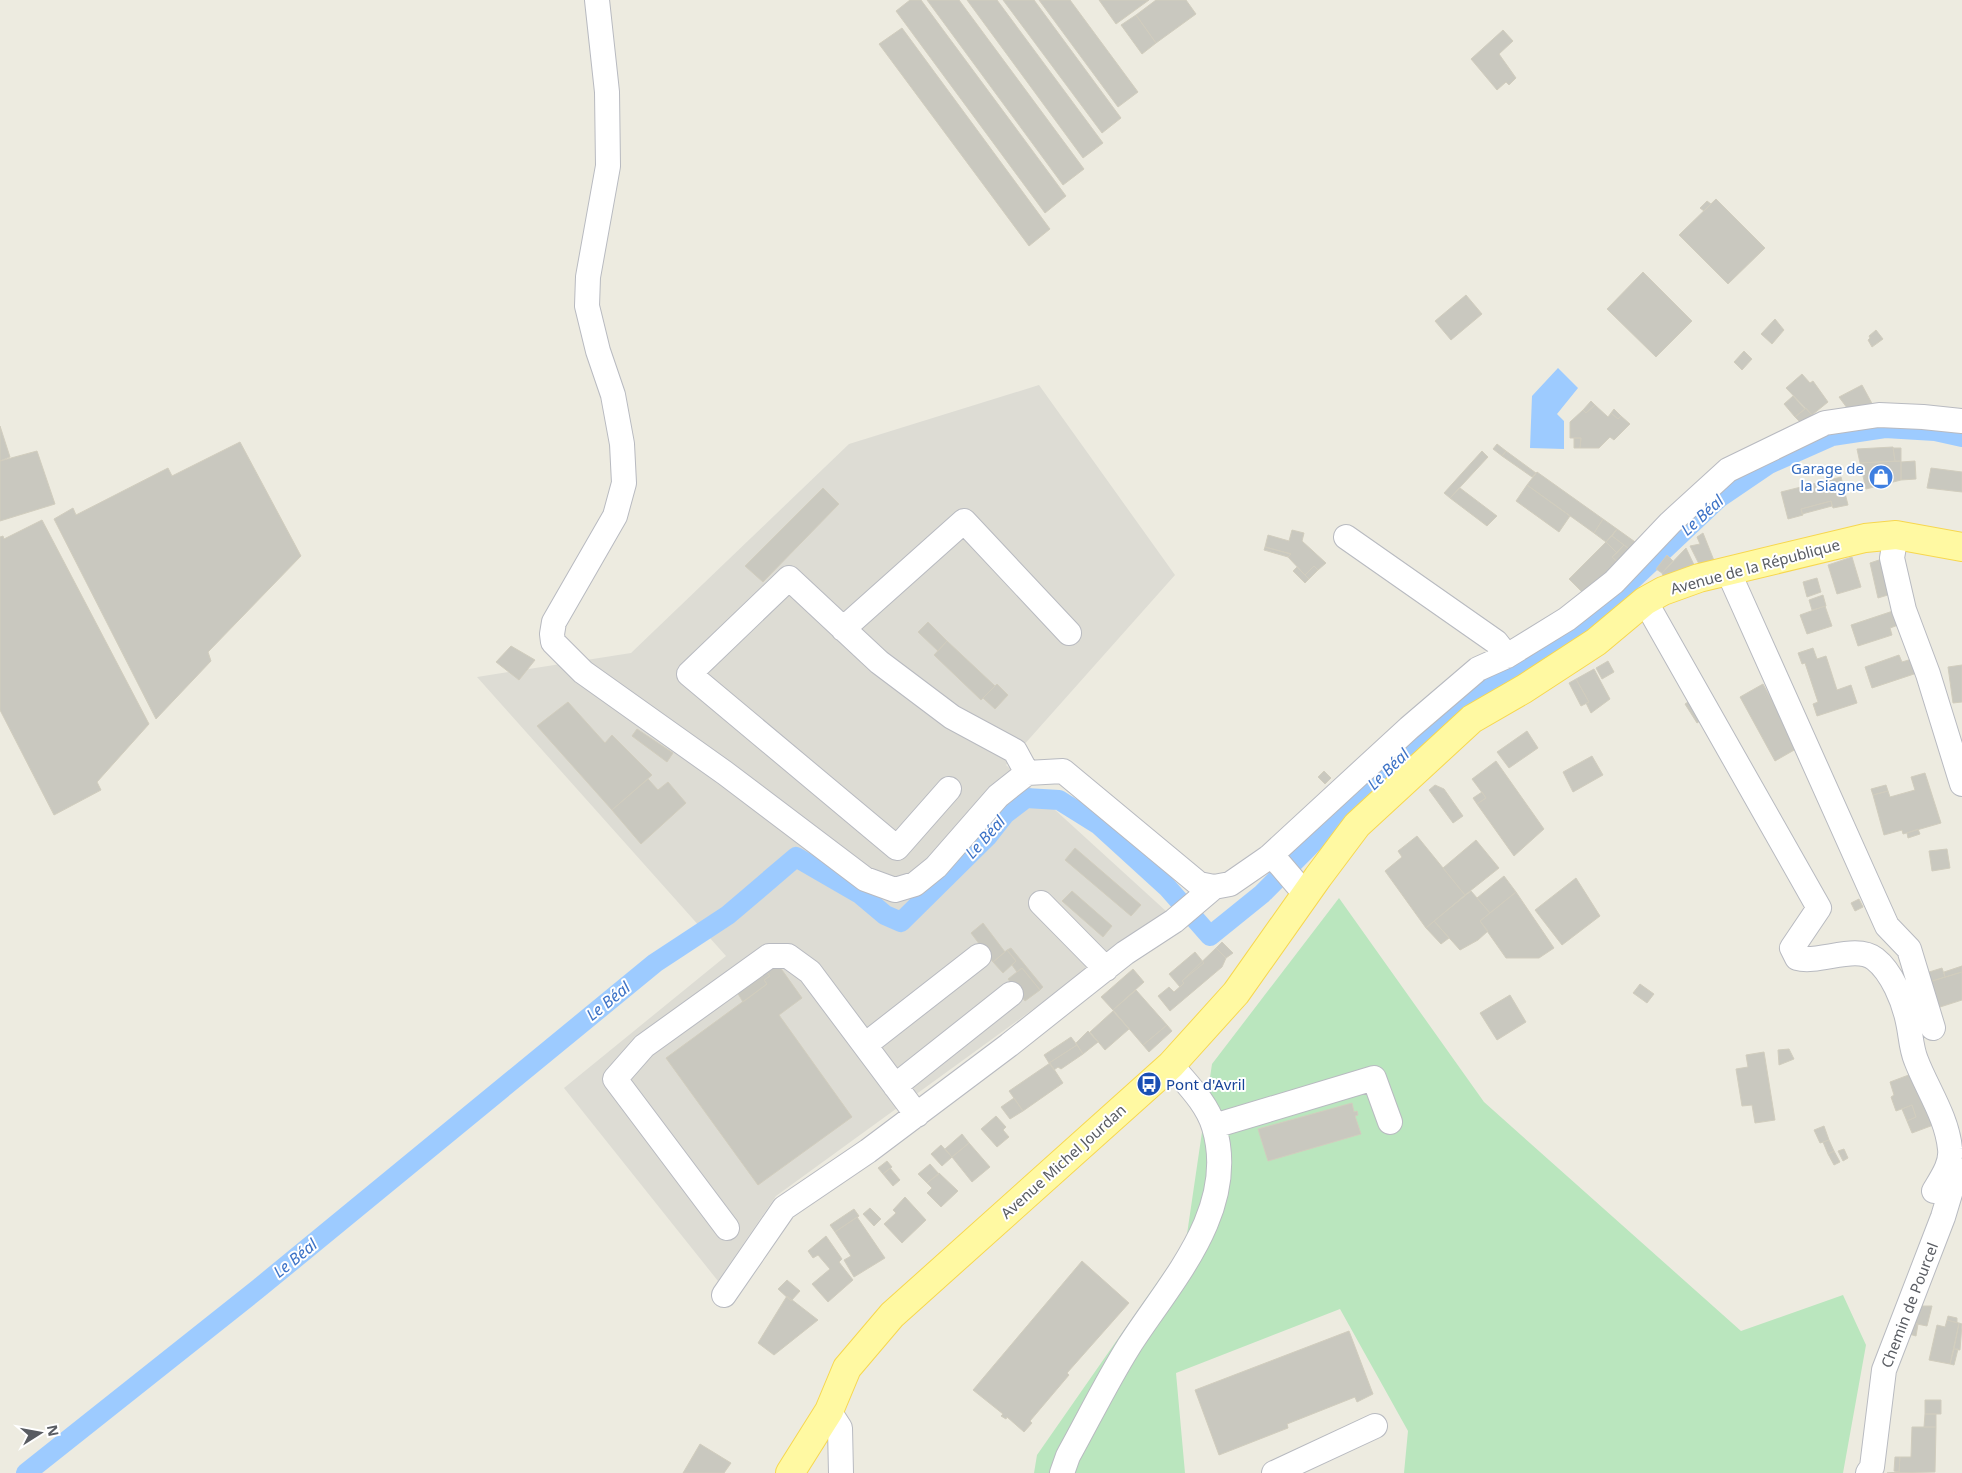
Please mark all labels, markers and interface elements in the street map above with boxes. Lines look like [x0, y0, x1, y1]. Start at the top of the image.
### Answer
place label: Garage de la Siagne [1791, 458, 1864, 495]
shop icon: Garage de la Siagne [1868, 464, 1894, 490]
water label: Le Béal [1676, 489, 1729, 540]
street label: Avenue de la République [1668, 534, 1842, 598]
water label: Le Béal [1362, 743, 1414, 794]
water label: Le Béal [960, 810, 1011, 863]
water label: Le Béal [581, 976, 635, 1025]
bus stop icon: Pont d'Avril [1136, 1071, 1162, 1097]
place label: Pont d'Avril [1166, 1074, 1245, 1094]
street label: Avenue Michel Jourdan [996, 1099, 1130, 1223]
water label: Le Béal [268, 1233, 322, 1282]
street label: Chemin de Pourcel [1876, 1239, 1942, 1371]
north arrow [15, 1408, 65, 1458]
text: N [43, 1423, 64, 1438]

